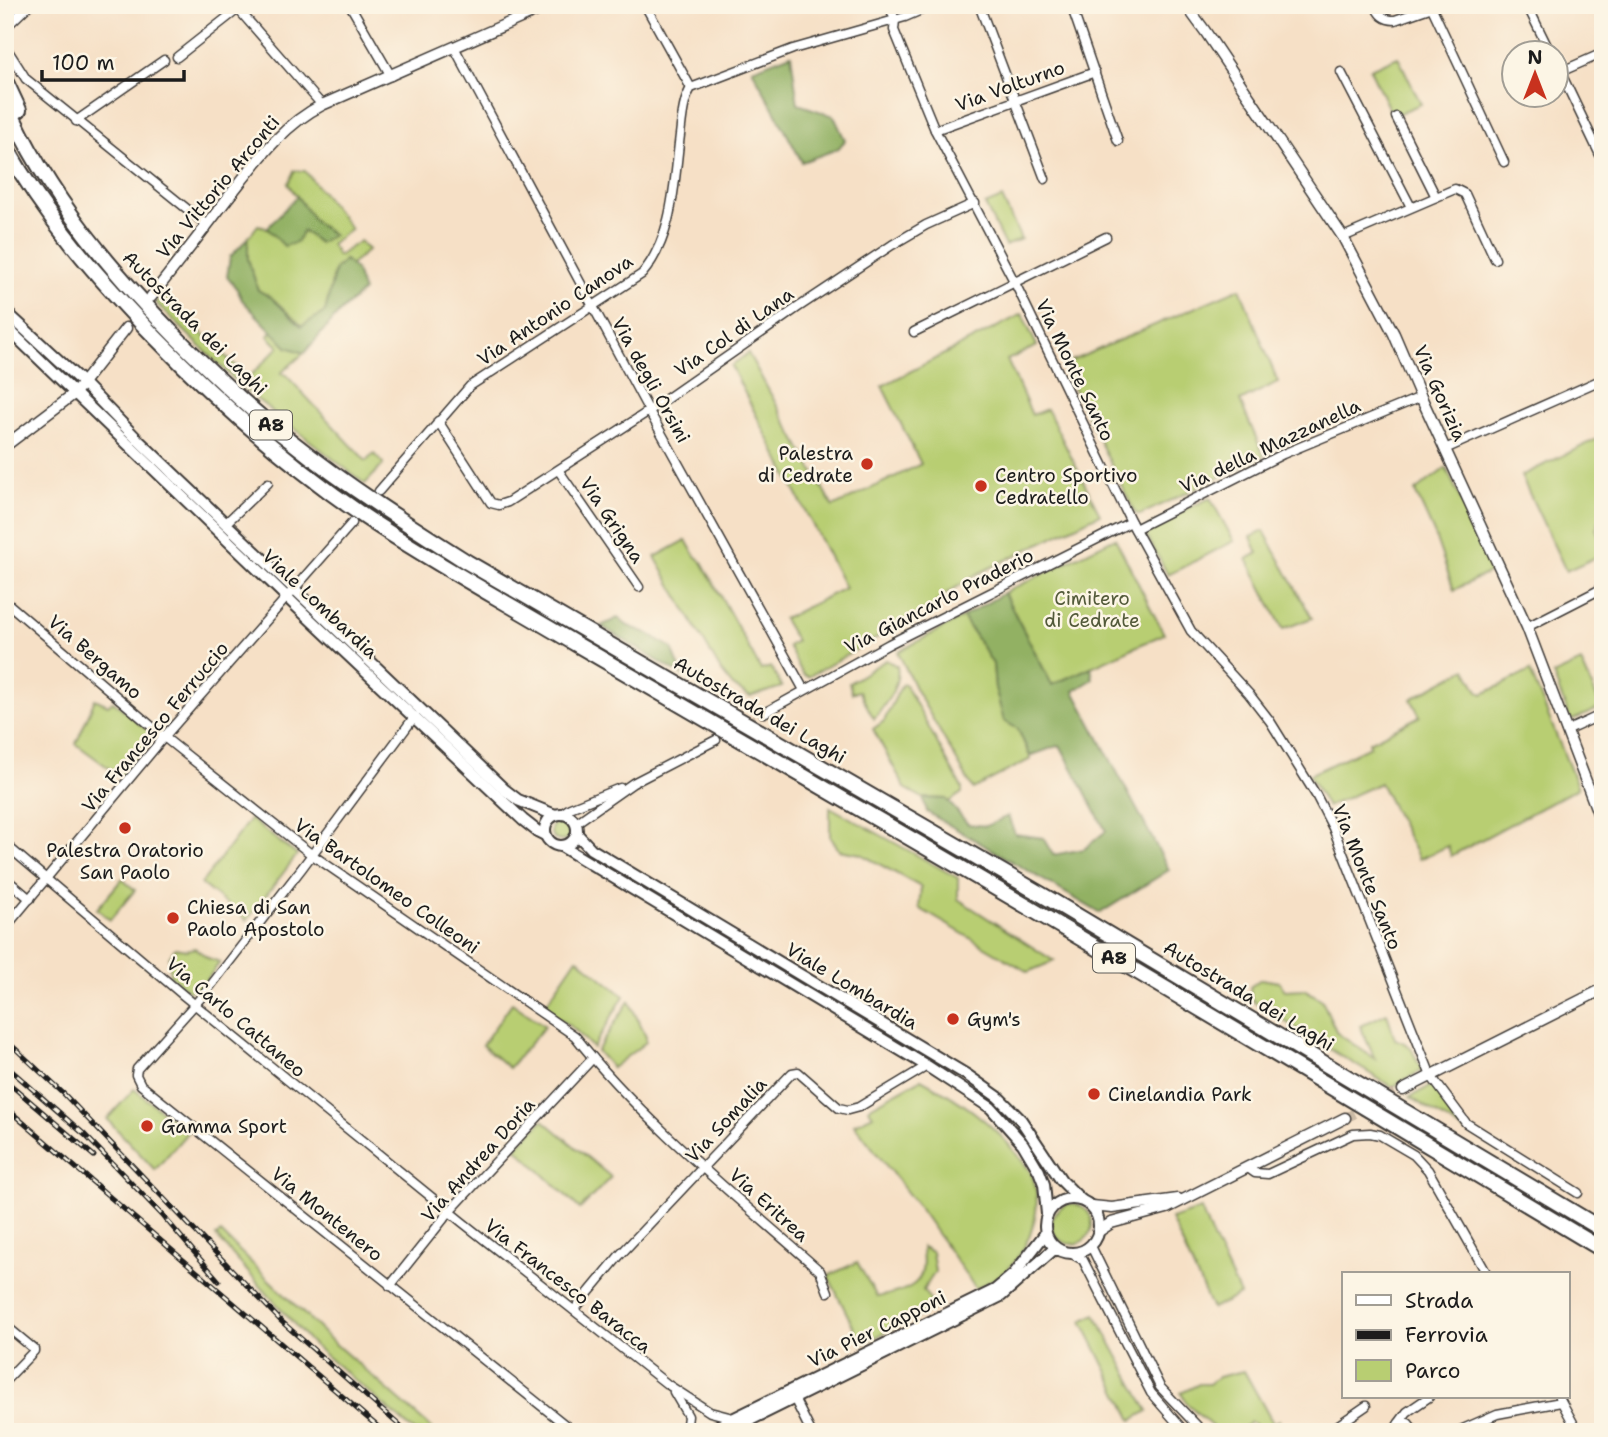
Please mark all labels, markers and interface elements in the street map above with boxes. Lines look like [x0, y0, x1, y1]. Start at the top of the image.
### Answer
scale bar [42, 38, 184, 82]
north arrow [1500, 38, 1570, 108]
text: N [1527, 45, 1543, 70]
text: 100 m [52, 49, 115, 77]
street label: Via Volturno [952, 55, 1068, 117]
street label: Via Vittorio Arconti [151, 110, 285, 264]
street label: Autostrada dei Laghi [117, 245, 273, 401]
street label: Via Antonio Canova [472, 248, 638, 371]
street label: Via Col di Lana [669, 281, 799, 382]
street label: Via Monte Santo [1030, 295, 1120, 445]
street label: Via degli Orsini [606, 313, 696, 447]
street label: Via Gorizia [1408, 341, 1472, 445]
street label: Via della Mazzanella [1175, 393, 1365, 499]
road number: A8 [250, 410, 292, 440]
place label: Palestra di Cedrate [758, 441, 853, 488]
marker: Palestra di Cedrate [859, 456, 875, 472]
place label: Centro Sportivo Cedratello [995, 463, 1137, 510]
street label: Via Grigna [574, 472, 650, 568]
marker: Centro Sportivo Cedratello [973, 478, 989, 494]
street label: Via Giancarlo Praderio [840, 542, 1038, 660]
street label: Viale Lombardia [257, 544, 383, 664]
park label: Cimitero di Cedrate [1044, 586, 1140, 633]
street label: Via Bergamo [43, 609, 147, 705]
street label: Via Francesco Ferruccio [76, 636, 234, 818]
street label: Autostrada dei Laghi [669, 650, 851, 770]
street label: Via Monte Santo [1326, 800, 1408, 954]
street label: Via Bartolomeo Colleoni [289, 812, 485, 960]
marker: Palestra Oratorio San Paolo [117, 820, 133, 836]
place label: Palestra Oratorio San Paolo [46, 838, 204, 885]
place label: Chiesa di San Paolo Apostolo [187, 895, 325, 942]
marker: Chiesa di San Paolo Apostolo [165, 910, 181, 926]
street label: Autostrada dei Laghi [1159, 935, 1339, 1057]
street label: Viale Lombardia [781, 937, 923, 1035]
road number: A8 [1093, 944, 1135, 973]
street label: Via Carlo Cattaneo [161, 951, 311, 1083]
place label: Gym's [967, 1007, 1021, 1032]
marker: Gym's [945, 1011, 961, 1027]
street label: Via Somalia [680, 1072, 772, 1168]
place label: Cinelandia Park [1108, 1082, 1252, 1107]
marker: Cinelandia Park [1086, 1086, 1102, 1102]
street label: Via Andrea Doria [416, 1092, 541, 1227]
place label: Gamma Sport [161, 1114, 287, 1139]
marker: Gamma Sport [139, 1118, 155, 1134]
street label: Via Montenero [266, 1161, 388, 1267]
street label: Via Eritrea [724, 1163, 814, 1248]
street label: Via Francesco Baracca [479, 1213, 657, 1359]
legend [1342, 1272, 1570, 1398]
street label: Via Pier Capponi [804, 1285, 950, 1373]
text: Strada [1405, 1287, 1473, 1315]
text: Ferrovia [1405, 1321, 1488, 1349]
text: Parco [1405, 1357, 1460, 1385]

